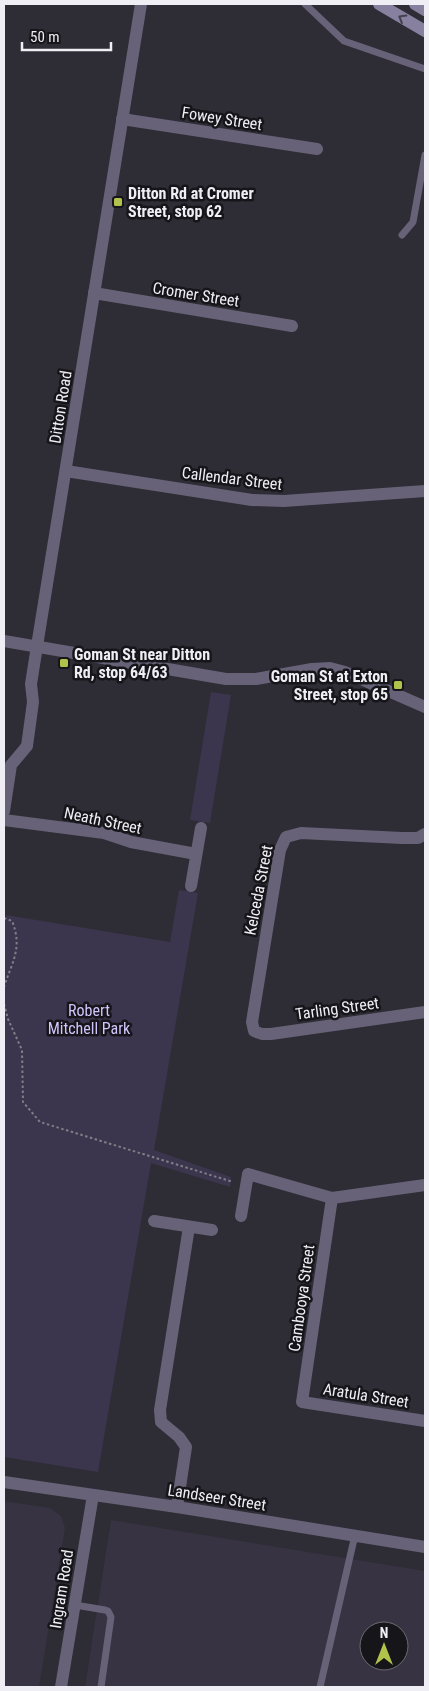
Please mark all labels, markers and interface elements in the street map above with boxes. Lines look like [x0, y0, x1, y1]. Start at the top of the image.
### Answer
one-way arrow [399, 14, 408, 24]
scale bar [22, 20, 111, 52]
text: 50 m [30, 28, 60, 46]
street label: Fowey Street [180, 103, 264, 134]
place label: Ditton Rd at Cromer Street, stop 62 [128, 184, 254, 221]
marker: Ditton Rd at Cromer Street, stop 62 [112, 196, 124, 208]
street label: Cromer Street [151, 278, 241, 311]
street label: Ditton Road [45, 369, 76, 445]
street label: Callendar Street [181, 463, 283, 494]
place label: Goman St near Ditton Rd, stop 64/63 [74, 645, 210, 682]
marker: Goman St near Ditton Rd, stop 64/63 [58, 657, 70, 669]
place label: Goman St at Exton Street, stop 65 [271, 667, 388, 704]
marker: Goman St at Exton Street, stop 65 [392, 679, 404, 691]
street label: Neath Street [62, 803, 144, 838]
street label: Kelceda Street [240, 843, 277, 937]
street label: Tarling Street [294, 993, 380, 1024]
park label: Robert Mitchell Park [48, 1001, 131, 1038]
street label: Cambooya Street [285, 1243, 318, 1353]
street label: Aratula Street [322, 1379, 410, 1412]
street label: Landseer Street [166, 1480, 268, 1515]
street label: Ingram Road [46, 1548, 77, 1630]
north arrow [359, 1621, 409, 1671]
text: N [380, 1625, 388, 1641]

